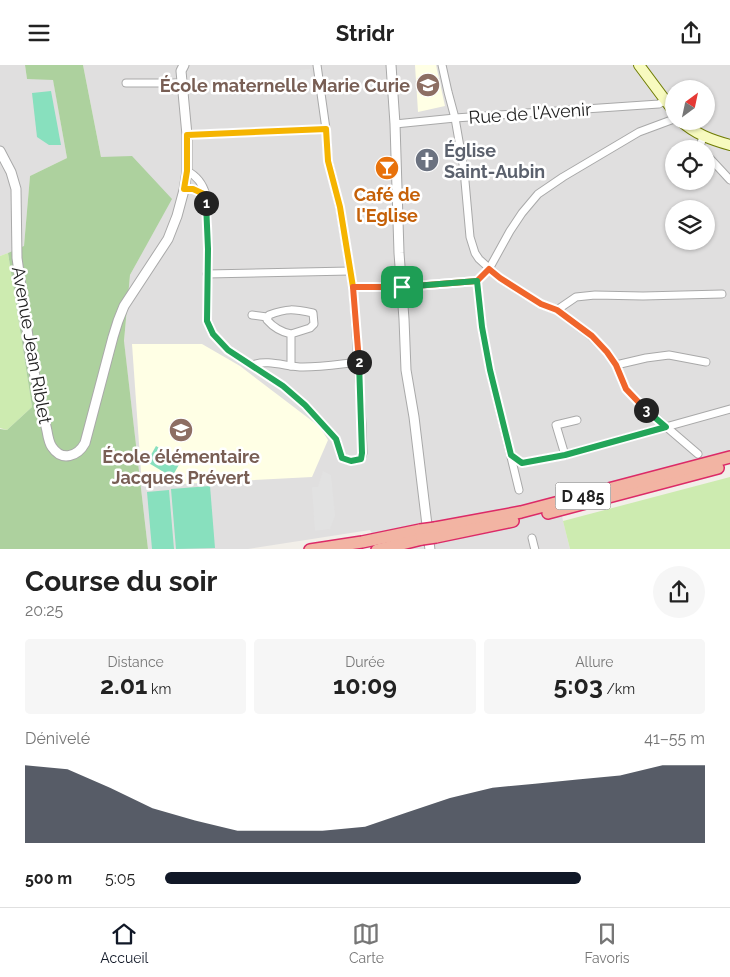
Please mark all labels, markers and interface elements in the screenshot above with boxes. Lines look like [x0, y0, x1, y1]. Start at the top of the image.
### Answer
icon: menu [25, 19, 53, 47]
icon: share [677, 19, 705, 47]
text: Stridr [336, 20, 394, 46]
school or university icon: École maternelle Marie Curie [415, 72, 441, 98]
place label: École maternelle Marie Curie [160, 75, 410, 96]
north arrow [665, 80, 715, 130]
map controls [665, 80, 715, 250]
street label: Rue de l'Avenir [468, 98, 593, 128]
place label: Église Saint-Aubin [444, 140, 545, 182]
button: locate [665, 140, 715, 190]
church icon: Église Saint-Aubin [414, 147, 440, 173]
bar icon: Café de l'Eglise [374, 155, 400, 181]
place label: Café de l'Eglise [354, 184, 421, 226]
pin: 1 [194, 191, 218, 215]
text: 1 [203, 195, 210, 211]
button: layers [665, 200, 715, 250]
street label: Avenue Jean Riblet [8, 265, 56, 425]
pin [381, 266, 423, 308]
icon: arrive [388, 273, 416, 301]
pin: 2 [346, 349, 372, 375]
text: 2 [356, 354, 363, 370]
pin: 3 [634, 397, 658, 423]
text: 3 [643, 402, 650, 418]
school or university icon: École élémentaire Jacques Prévert [168, 417, 194, 443]
place label: École élémentaire Jacques Prévert [102, 446, 260, 488]
road number: D 485 [556, 483, 610, 509]
text: Course du soir [25, 565, 217, 598]
button: share [653, 566, 705, 618]
text: 20:25 [25, 601, 63, 620]
text: Distance [108, 654, 164, 670]
text: Durée [345, 654, 385, 670]
text: Allure [575, 654, 613, 670]
text: 2.01 [100, 670, 147, 700]
text: 10:09 [333, 670, 397, 700]
text: 5:03 [554, 670, 603, 700]
text: km [147, 681, 171, 697]
text: /km [603, 681, 635, 697]
text: Dénivelé [25, 729, 90, 748]
text: 41–55 m [644, 729, 705, 748]
text: 500 m [25, 869, 72, 888]
text: 5:05 [105, 869, 135, 888]
tab: Accueil [100, 920, 148, 966]
tab: Carte [349, 920, 384, 966]
tab: Favoris [585, 920, 630, 966]

